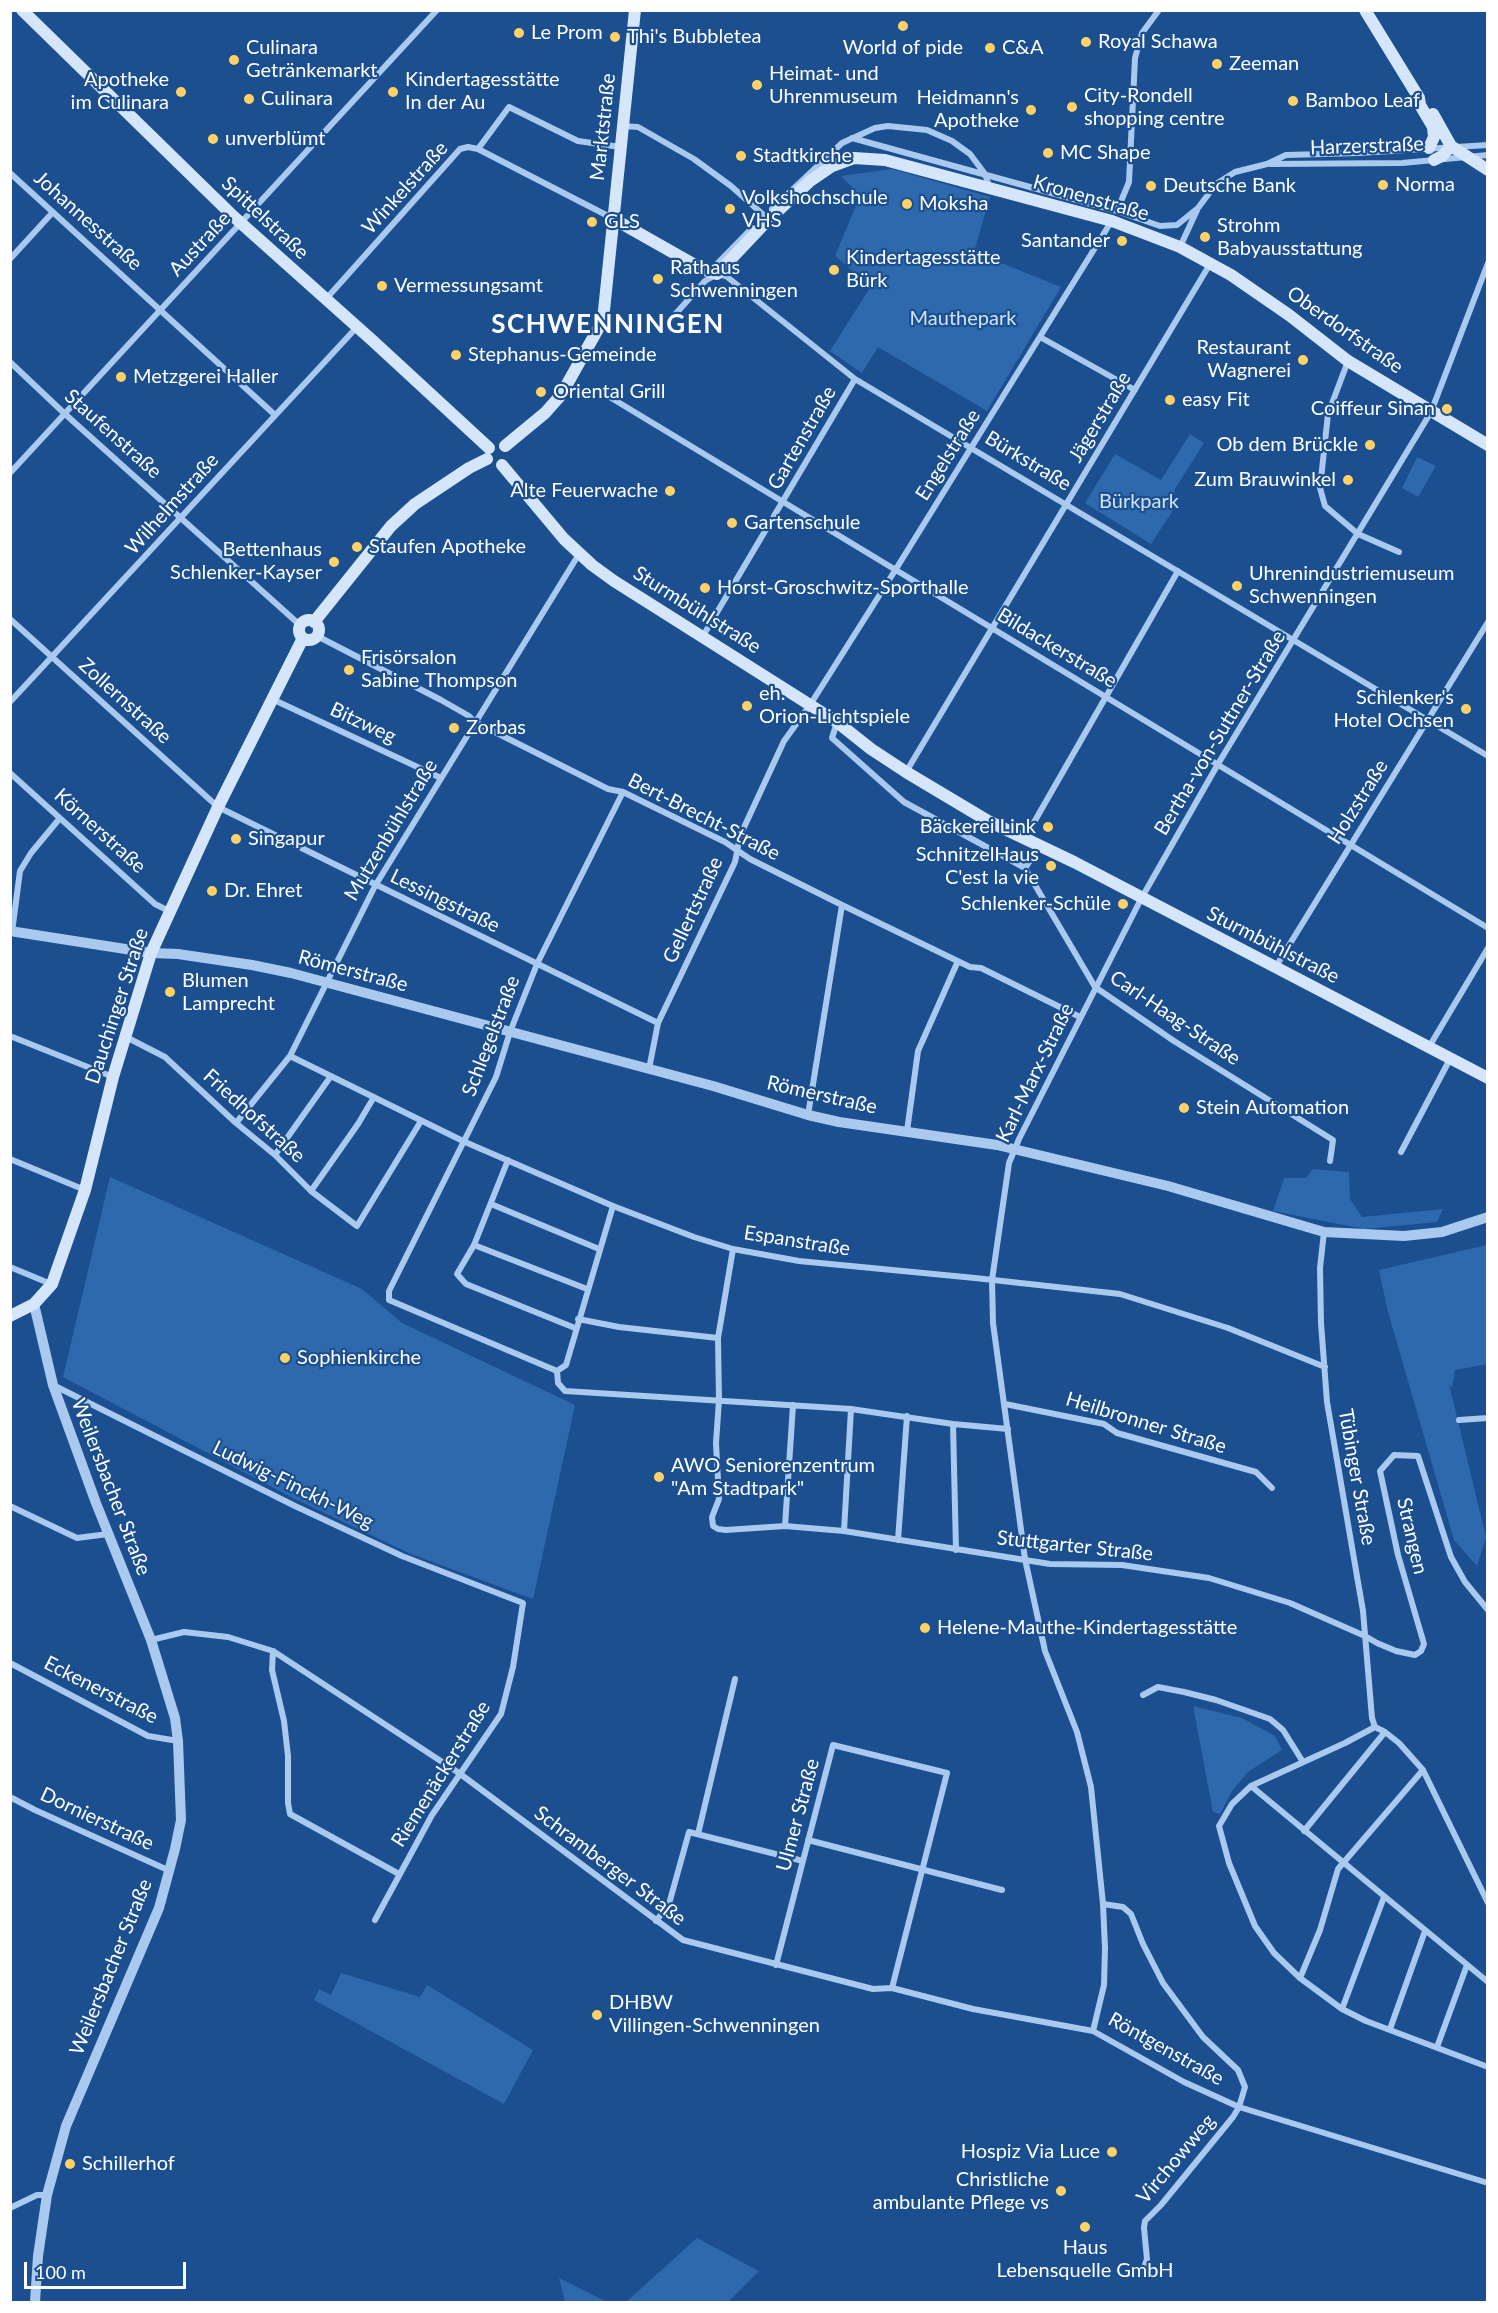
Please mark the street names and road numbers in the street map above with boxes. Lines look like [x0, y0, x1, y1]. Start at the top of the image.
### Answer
street label: Marktstraße [585, 72, 621, 182]
street label: Harzerstraße [1310, 132, 1424, 160]
street label: Winkelstraße [357, 137, 453, 239]
street label: Johannesstraße [29, 166, 147, 276]
street label: Kronenstraße [1030, 170, 1152, 226]
street label: Spittelstraße [216, 172, 314, 264]
street label: Austraße [164, 207, 236, 281]
street label: Oberdorfstraße [1282, 281, 1408, 379]
street label: Jägerstraße [1064, 368, 1136, 466]
street label: Gartenstraße [763, 382, 841, 494]
street label: Staufenstraße [60, 384, 166, 484]
street label: Engelstraße [911, 405, 985, 505]
street label: Bürkstraße [981, 426, 1075, 496]
street label: Wilhelmstraße [120, 448, 224, 560]
street label: Sturmbühlstraße [629, 561, 765, 659]
street label: Bildackerstraße [993, 603, 1121, 693]
street label: Bertha-von-Suttner-Straße [1149, 626, 1291, 840]
street label: Zollernstraße [74, 653, 176, 749]
street label: Bitzweg [326, 697, 400, 749]
street label: Mutzenbühlstraße [339, 755, 443, 905]
street label: Holzstraße [1323, 755, 1393, 849]
street label: Bert-Brecht-Straße [624, 768, 784, 866]
street label: Körnerstraße [49, 784, 151, 878]
street label: Gellertstraße [658, 853, 728, 967]
street label: Lessingstraße [386, 864, 504, 938]
street label: Sturmbühlstraße [1203, 901, 1343, 989]
street label: Dauchinger Straße [80, 925, 154, 1087]
street label: Römerstraße [296, 945, 410, 997]
street label: Carl-Haag-Straße [1105, 965, 1245, 1071]
street label: Schlegelstraße [457, 972, 525, 1100]
street label: Karl-Marx-Straße [991, 999, 1079, 1147]
street label: Friedhofstraße [198, 1064, 310, 1168]
street label: Römerstraße [764, 1071, 880, 1119]
street label: Espanstraße [742, 1221, 852, 1261]
street label: Heilbronner Straße [1063, 1387, 1229, 1459]
street label: Weilersbacher Straße [66, 1395, 156, 1579]
street label: Tübinger Straße [1333, 1407, 1381, 1547]
street label: Ludwig-Finckh-Weg [209, 1436, 377, 1534]
street label: Strangen [1392, 1495, 1432, 1577]
street label: Stuttgarter Straße [996, 1526, 1154, 1566]
street label: Eckenerstraße [40, 1651, 162, 1729]
street label: Riemenäckerstraße [386, 1696, 496, 1852]
street label: Ulmer Straße [771, 1756, 825, 1874]
street label: Dornierstraße [36, 1782, 158, 1856]
street label: Schramberger Straße [529, 1801, 691, 1931]
street label: Weilersbacher Straße [65, 1875, 157, 2059]
street label: Röntgenstraße [1104, 2007, 1228, 2091]
street label: Virchowweg [1132, 2109, 1220, 2209]

